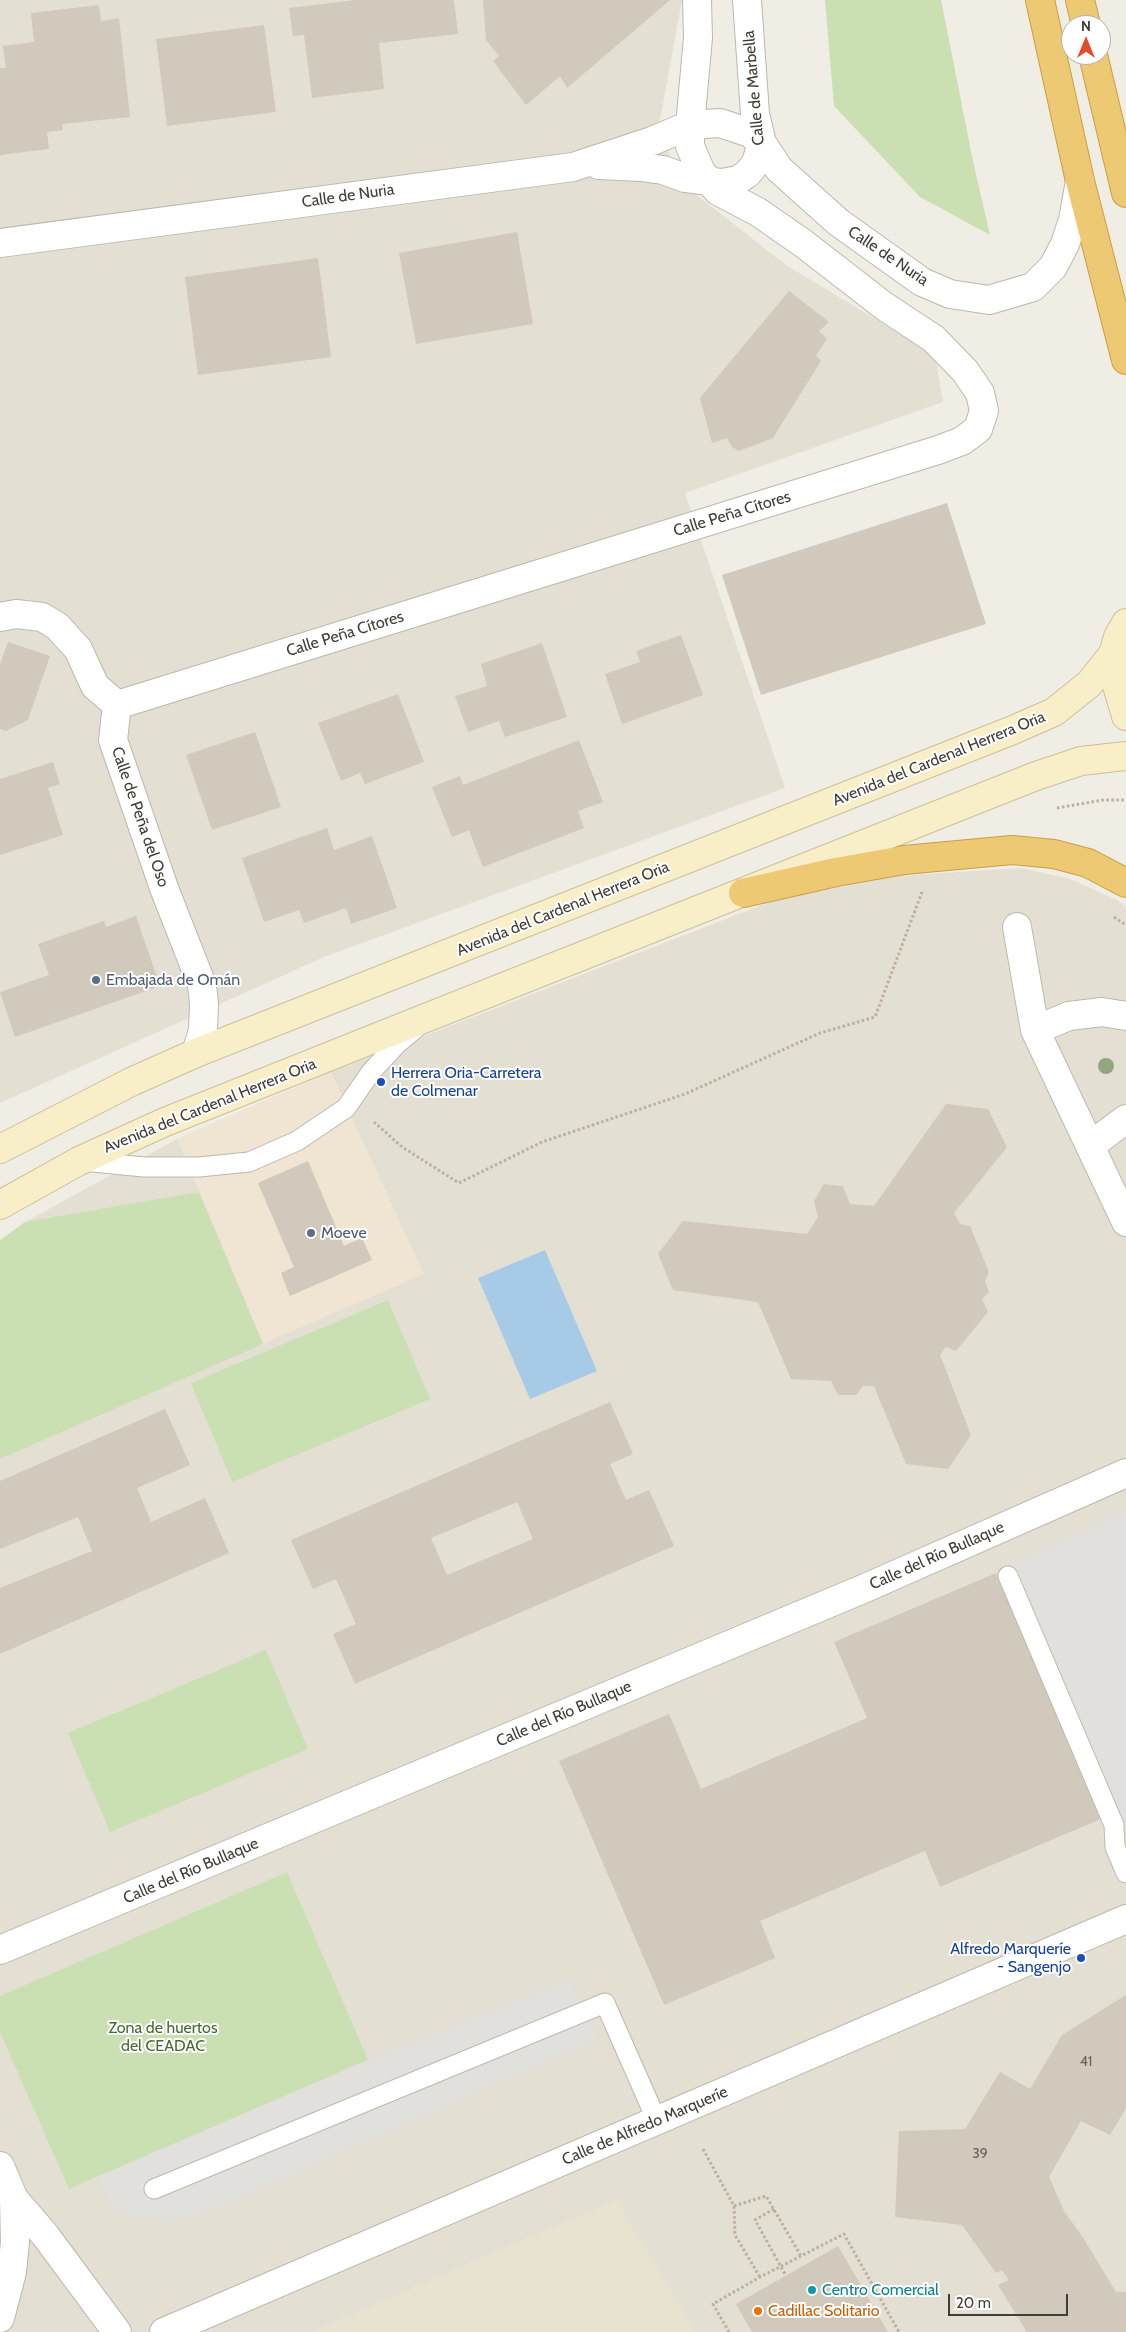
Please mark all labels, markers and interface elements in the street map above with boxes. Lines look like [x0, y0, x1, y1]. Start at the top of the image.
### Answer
north arrow [1061, 15, 1111, 65]
text: N [1081, 17, 1091, 35]
street label: Calle de Marbella [739, 30, 769, 146]
street label: Calle de Nuria [301, 180, 395, 212]
street label: Calle de Nuria [844, 222, 932, 290]
street label: Calle Peña Cítores [671, 487, 793, 541]
street label: Calle Peña Cítores [284, 607, 406, 661]
street label: Avenida del Cardenal Herrera Oria [830, 707, 1048, 811]
street label: Calle de Peña del Oso [107, 744, 173, 890]
street label: Avenida del Cardenal Herrera Oria [454, 857, 672, 961]
place label: Embajada de Omán [106, 970, 240, 990]
marker: Embajada de Omán [90, 974, 102, 986]
street label: Avenida del Cardenal Herrera Oria [101, 1054, 319, 1158]
place label: Herrera Oria-Carretera de Colmenar [391, 1063, 541, 1101]
marker: Herrera Oria-Carretera de Colmenar [375, 1076, 387, 1088]
place label: Moeve [321, 1223, 367, 1243]
marker: Moeve [305, 1227, 317, 1239]
street label: Calle del Río Bullaque [867, 1518, 1007, 1594]
street label: Calle del Río Bullaque [493, 1677, 635, 1751]
street label: Calle del Río Bullaque [120, 1834, 262, 1908]
place label: Alfredo Marqueríe - Sangenjo [950, 1939, 1071, 1977]
marker: Alfredo Marqueríe - Sangenjo [1075, 1952, 1087, 1964]
park label: Zona de huertos del CEADAC [108, 2018, 218, 2056]
house number: 41 [1080, 2054, 1092, 2070]
street label: Calle de Alfredo Marqueríe [559, 2082, 731, 2170]
house number: 39 [972, 2146, 988, 2162]
place label: Centro Comercial [822, 2280, 939, 2300]
marker: Centro Comercial [806, 2284, 818, 2296]
scale bar [951, 2284, 1071, 2316]
text: 20 m [956, 2294, 991, 2312]
place label: Cadillac Solitario [768, 2301, 880, 2321]
marker: Cadillac Solitario [752, 2305, 764, 2317]

